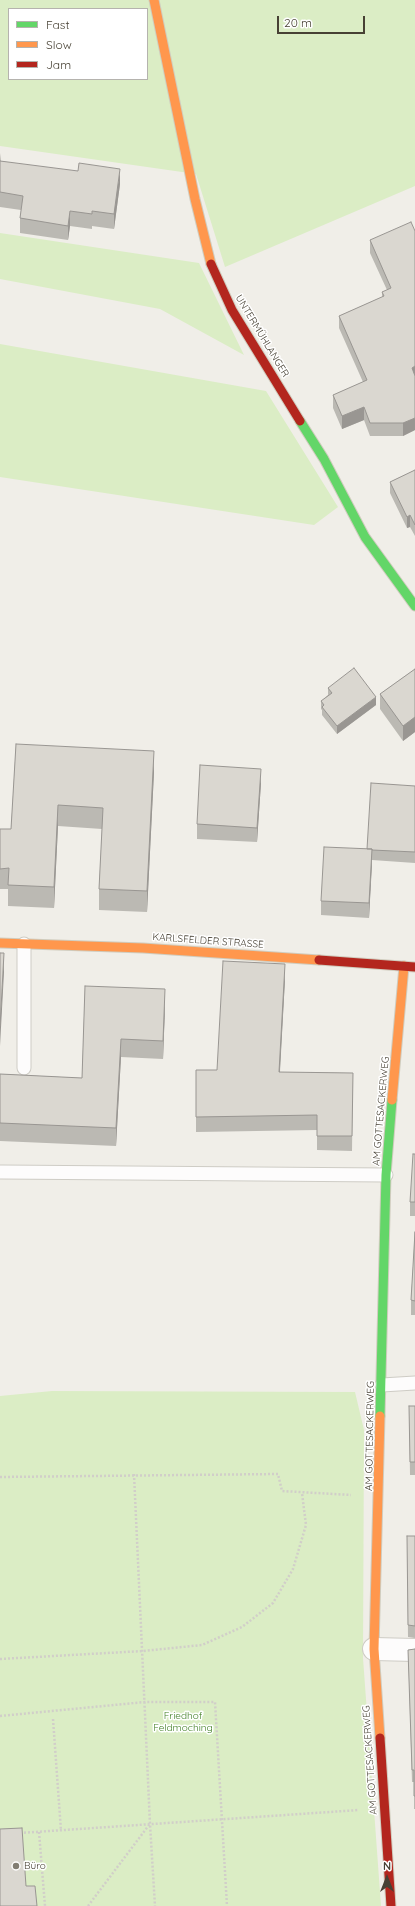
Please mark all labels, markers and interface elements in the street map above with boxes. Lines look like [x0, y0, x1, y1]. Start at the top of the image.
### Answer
legend [8, 8, 148, 80]
scale bar [279, 8, 367, 34]
text: 20 m [284, 15, 312, 30]
text: Fast [46, 17, 70, 32]
text: Slow [46, 37, 72, 52]
text: Jam [46, 57, 71, 72]
street label: UNTERMÜHLANGER [233, 293, 291, 379]
street label: KARLSFELDER STRASSE [152, 931, 264, 951]
street label: AM GOTTESACKERWEG [370, 1056, 392, 1166]
street label: AM GOTTESACKERWEG [363, 1381, 377, 1491]
street label: AM GOTTESACKERWEG [360, 1705, 380, 1815]
park label: Friedhof Feldmoching [153, 1710, 213, 1734]
north arrow [367, 1858, 407, 1898]
text: N [383, 1859, 391, 1873]
place label: Büro [24, 1860, 46, 1872]
marker: Büro [11, 1861, 21, 1871]

